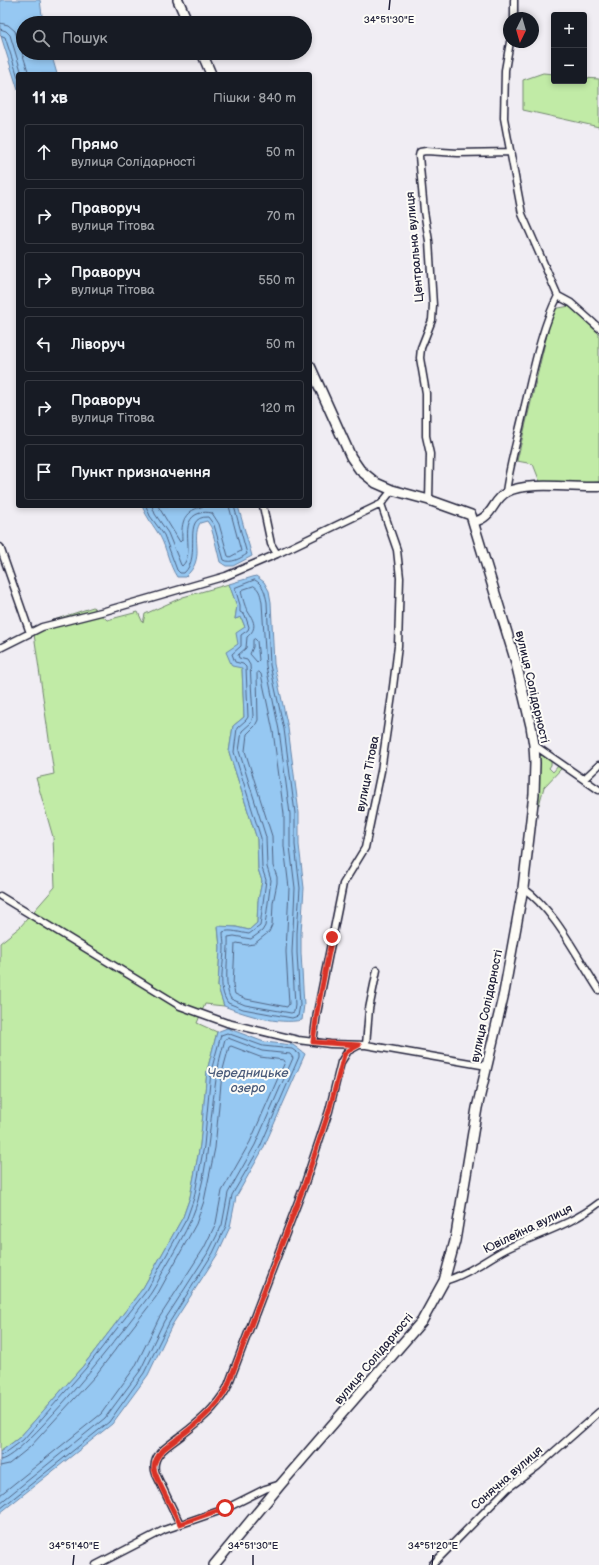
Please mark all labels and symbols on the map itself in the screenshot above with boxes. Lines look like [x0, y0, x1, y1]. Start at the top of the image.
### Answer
north arrow [503, 12, 539, 48]
text: 34°51'30"E [364, 14, 415, 26]
street label: Центральна вулиця [403, 191, 427, 303]
street label: вулиця Солідарності [512, 629, 552, 745]
street label: вулиця Тітова [353, 735, 383, 813]
route end [323, 928, 341, 946]
street label: вулиця Солідарності [468, 948, 506, 1064]
water label: Чередницьке озеро [207, 1065, 289, 1096]
street label: Ювілейна вулиця [481, 1201, 575, 1257]
street label: вулиця Солідарності [331, 1310, 417, 1408]
street label: Сонячна вулиця [468, 1443, 546, 1513]
route start [216, 1499, 234, 1517]
text: 34°51'40"E [49, 1540, 100, 1552]
text: 34°51'30"E [228, 1540, 279, 1552]
text: 34°51'20"E [408, 1540, 459, 1552]

